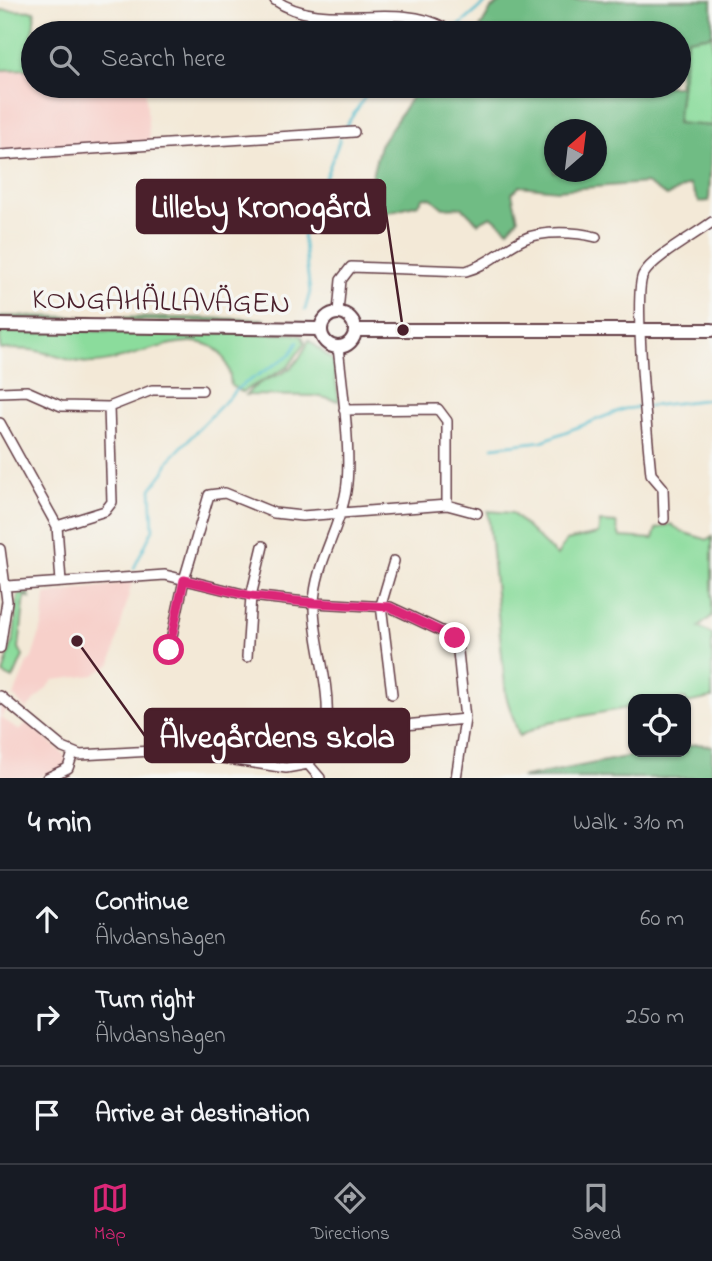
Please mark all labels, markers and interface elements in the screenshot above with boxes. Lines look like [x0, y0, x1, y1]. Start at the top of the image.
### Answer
search box [21, 21, 691, 98]
icon: search [45, 41, 83, 79]
text: Search here [101, 41, 226, 79]
north arrow [544, 119, 607, 182]
callout: Lilleby Kronogård [137, 180, 385, 233]
text: Lilleby Kronogård [151, 186, 371, 234]
street label: KONGAHÄLLAVÄGEN [31, 279, 290, 327]
route end [439, 622, 470, 653]
route start [153, 634, 184, 665]
map controls [628, 694, 691, 757]
button: locate [628, 694, 691, 757]
callout: Älvegårdens skola [145, 709, 409, 762]
text: Älvegårdens skola [159, 716, 395, 764]
text: 4 min [28, 802, 91, 846]
text: Walk · 310 m [573, 807, 684, 840]
text: Continue [95, 884, 188, 922]
icon: ahead [28, 900, 66, 938]
text: 60 m [640, 903, 684, 936]
text: Älvdanshagen [95, 922, 226, 955]
text: Turn right [95, 982, 195, 1020]
icon: right [28, 998, 66, 1036]
text: 250 m [626, 1001, 684, 1034]
text: Älvdanshagen [95, 1020, 226, 1053]
icon: arrive [28, 1096, 66, 1134]
text: Arrive at destination [95, 1096, 310, 1134]
tab: Map [91, 1179, 129, 1248]
tab: Directions [311, 1179, 390, 1248]
tab: Saved [572, 1179, 621, 1248]

